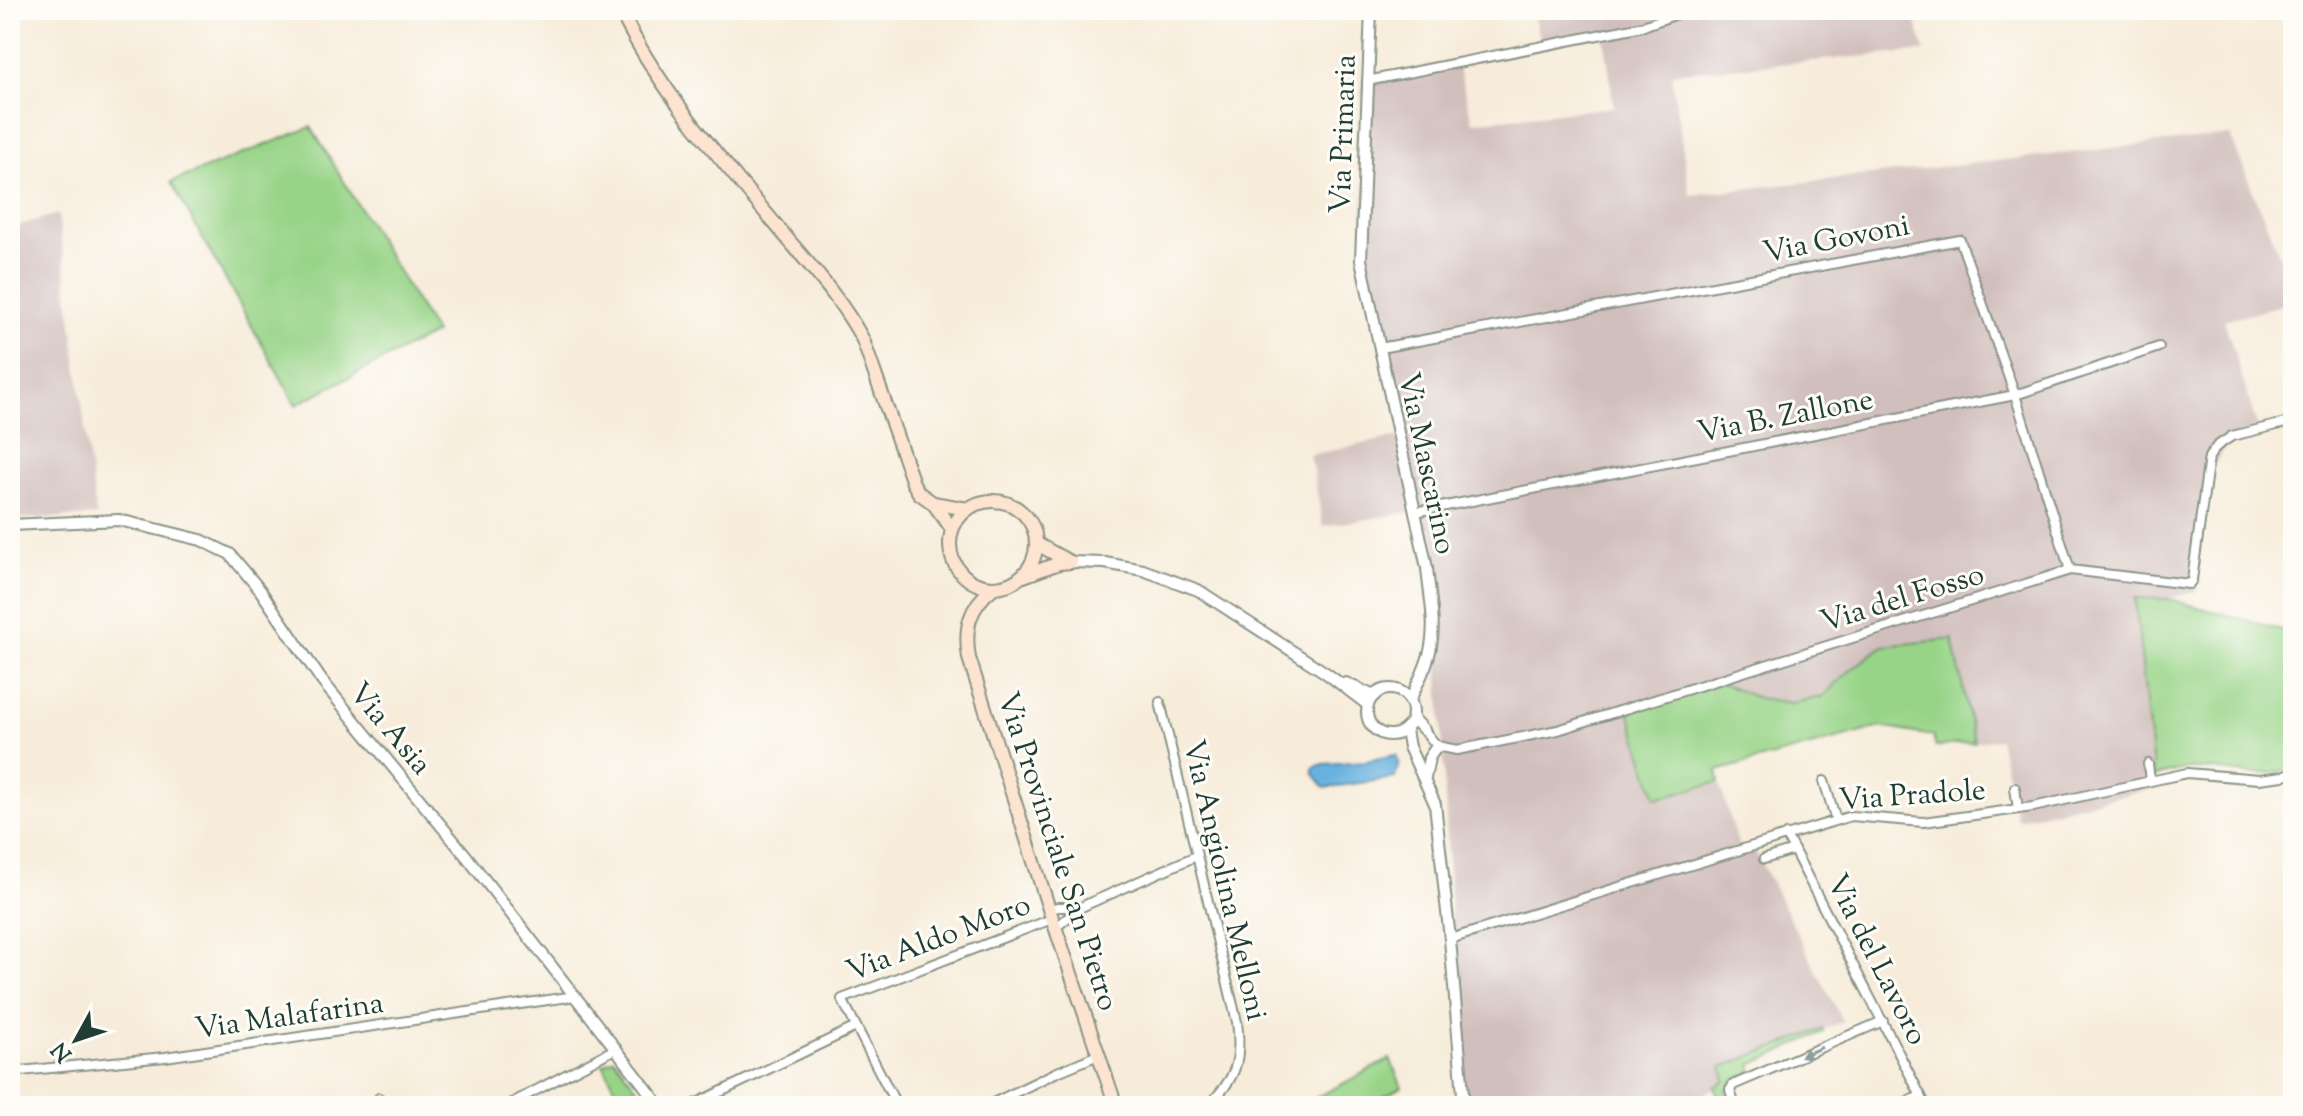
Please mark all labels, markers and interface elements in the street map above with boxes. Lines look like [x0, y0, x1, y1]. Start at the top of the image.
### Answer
street label: Via Primaria [1320, 54, 1369, 214]
street label: Via Govoni [1759, 205, 1914, 276]
street label: Via Mascarino [1385, 369, 1466, 558]
street label: Via B. Zallone [1694, 379, 1877, 456]
street label: Via del Fosso [1816, 554, 1990, 645]
street label: Via Asia [337, 674, 441, 786]
street label: Via Provinciale San Pietro [985, 687, 1129, 1017]
street label: Via Angiolina Melloni [1170, 736, 1277, 1025]
street label: Via Pradole [1837, 770, 1987, 823]
street label: Via del Lavoro [1814, 867, 1937, 1053]
street label: Via Aldo Moro [841, 884, 1037, 994]
street label: Via Malafarina [192, 983, 387, 1052]
north arrow [36, 1000, 116, 1080]
text: N [45, 1034, 81, 1068]
one-way arrow [1799, 1045, 1823, 1058]

